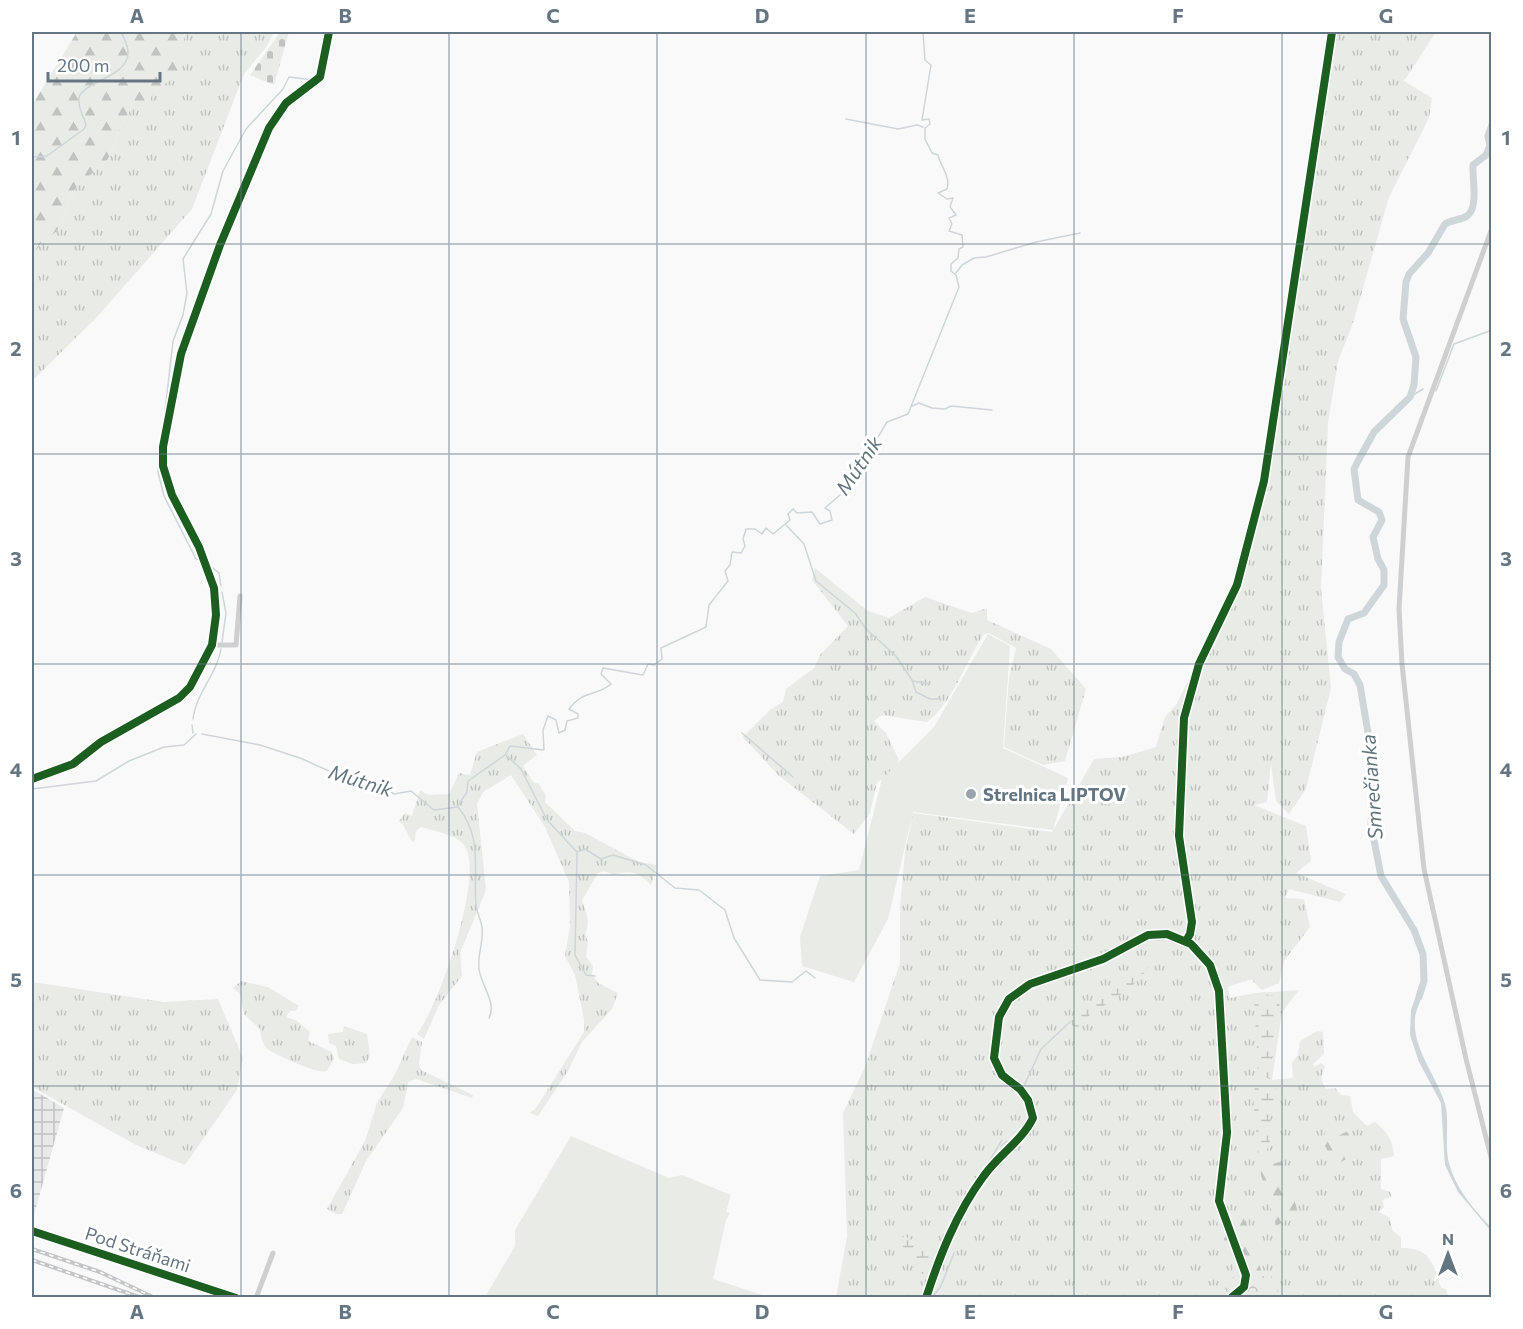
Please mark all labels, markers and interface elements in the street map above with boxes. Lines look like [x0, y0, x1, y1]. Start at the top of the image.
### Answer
text: A [130, 3, 144, 27]
text: B [338, 3, 352, 27]
text: C [546, 3, 560, 27]
text: D [755, 3, 769, 27]
text: E [964, 3, 976, 27]
text: F [1172, 3, 1184, 27]
text: G [1379, 3, 1393, 27]
scale bar [48, 45, 160, 83]
text: 200 m [57, 54, 110, 76]
text: 1 [11, 125, 21, 149]
text: 1 [1501, 125, 1511, 149]
text: 2 [10, 336, 22, 360]
text: 2 [1500, 336, 1512, 360]
water label: Mútnik [830, 430, 887, 499]
text: 3 [10, 546, 22, 570]
text: 3 [1500, 546, 1512, 570]
water label: Smrečianka [1355, 734, 1387, 840]
text: 4 [10, 757, 22, 781]
text: 4 [1500, 757, 1512, 781]
water label: Mútnik [326, 759, 397, 801]
place label: Strelnica LIPTOV [983, 783, 1126, 805]
marker: Strelnica LIPTOV [964, 787, 978, 801]
text: 5 [10, 967, 22, 991]
text: 5 [1500, 967, 1512, 991]
text: 6 [10, 1178, 22, 1202]
text: 6 [1500, 1178, 1512, 1202]
street label: Pod Stráňami [82, 1222, 194, 1276]
north arrow [1418, 1224, 1478, 1284]
text: N [1442, 1229, 1454, 1248]
text: A [130, 1299, 144, 1323]
text: B [338, 1299, 352, 1323]
text: C [546, 1299, 560, 1323]
text: D [755, 1299, 769, 1323]
text: E [964, 1299, 976, 1323]
text: F [1172, 1299, 1184, 1323]
text: G [1379, 1299, 1393, 1323]

